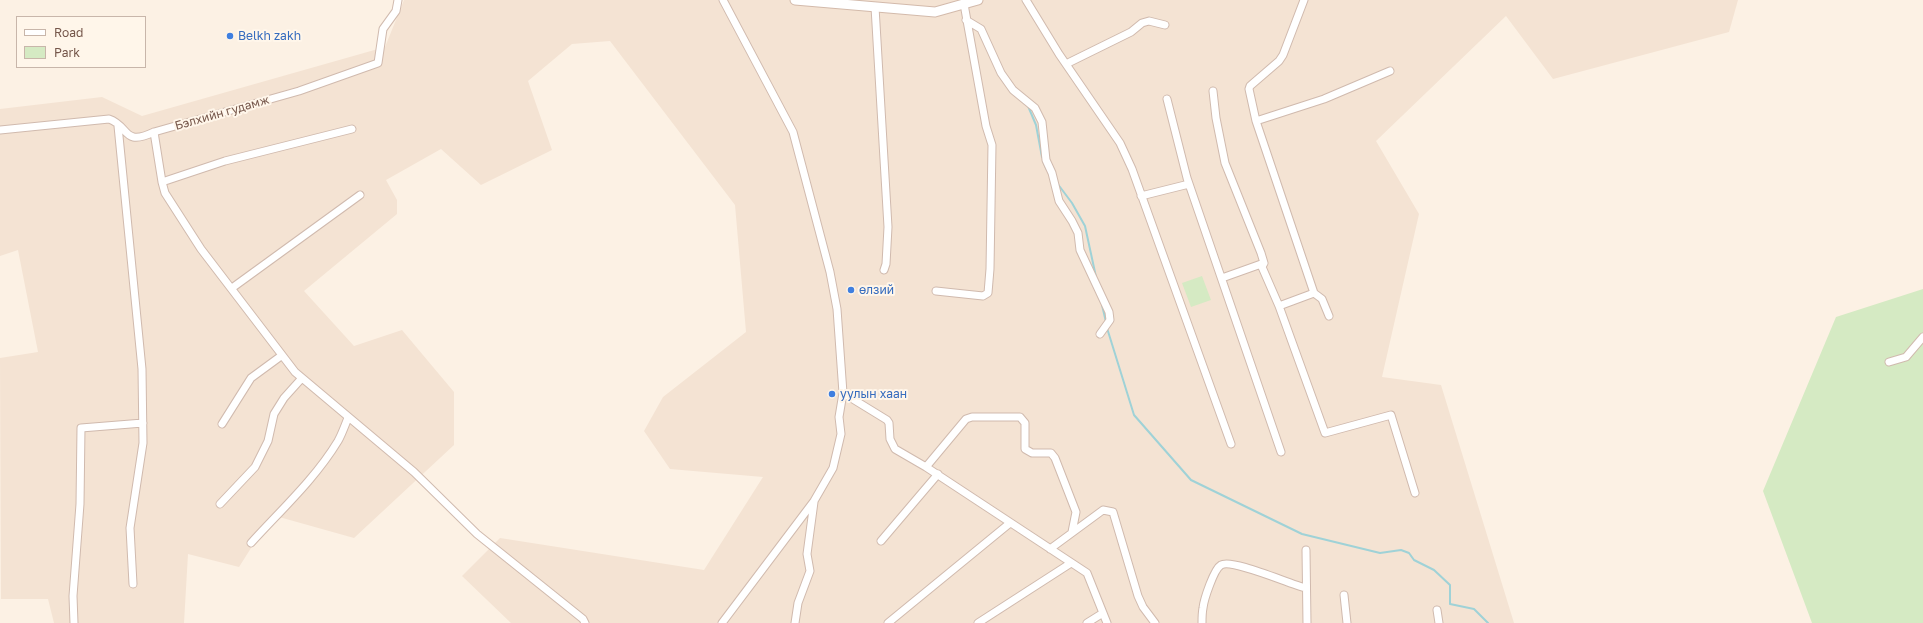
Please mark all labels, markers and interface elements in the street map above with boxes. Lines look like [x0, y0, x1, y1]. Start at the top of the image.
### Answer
legend [16, 16, 146, 68]
text: Road [54, 25, 83, 40]
place label: Belkh zakh [238, 29, 301, 43]
marker: Belkh zakh [225, 31, 235, 41]
text: Park [54, 45, 80, 60]
street label: Бэлхийн гудамж [173, 93, 271, 133]
place label: өлзий [859, 283, 894, 297]
marker: өлзий [846, 285, 856, 295]
place label: уулын хаан [840, 387, 907, 401]
marker: уулын хаан [827, 389, 837, 399]

